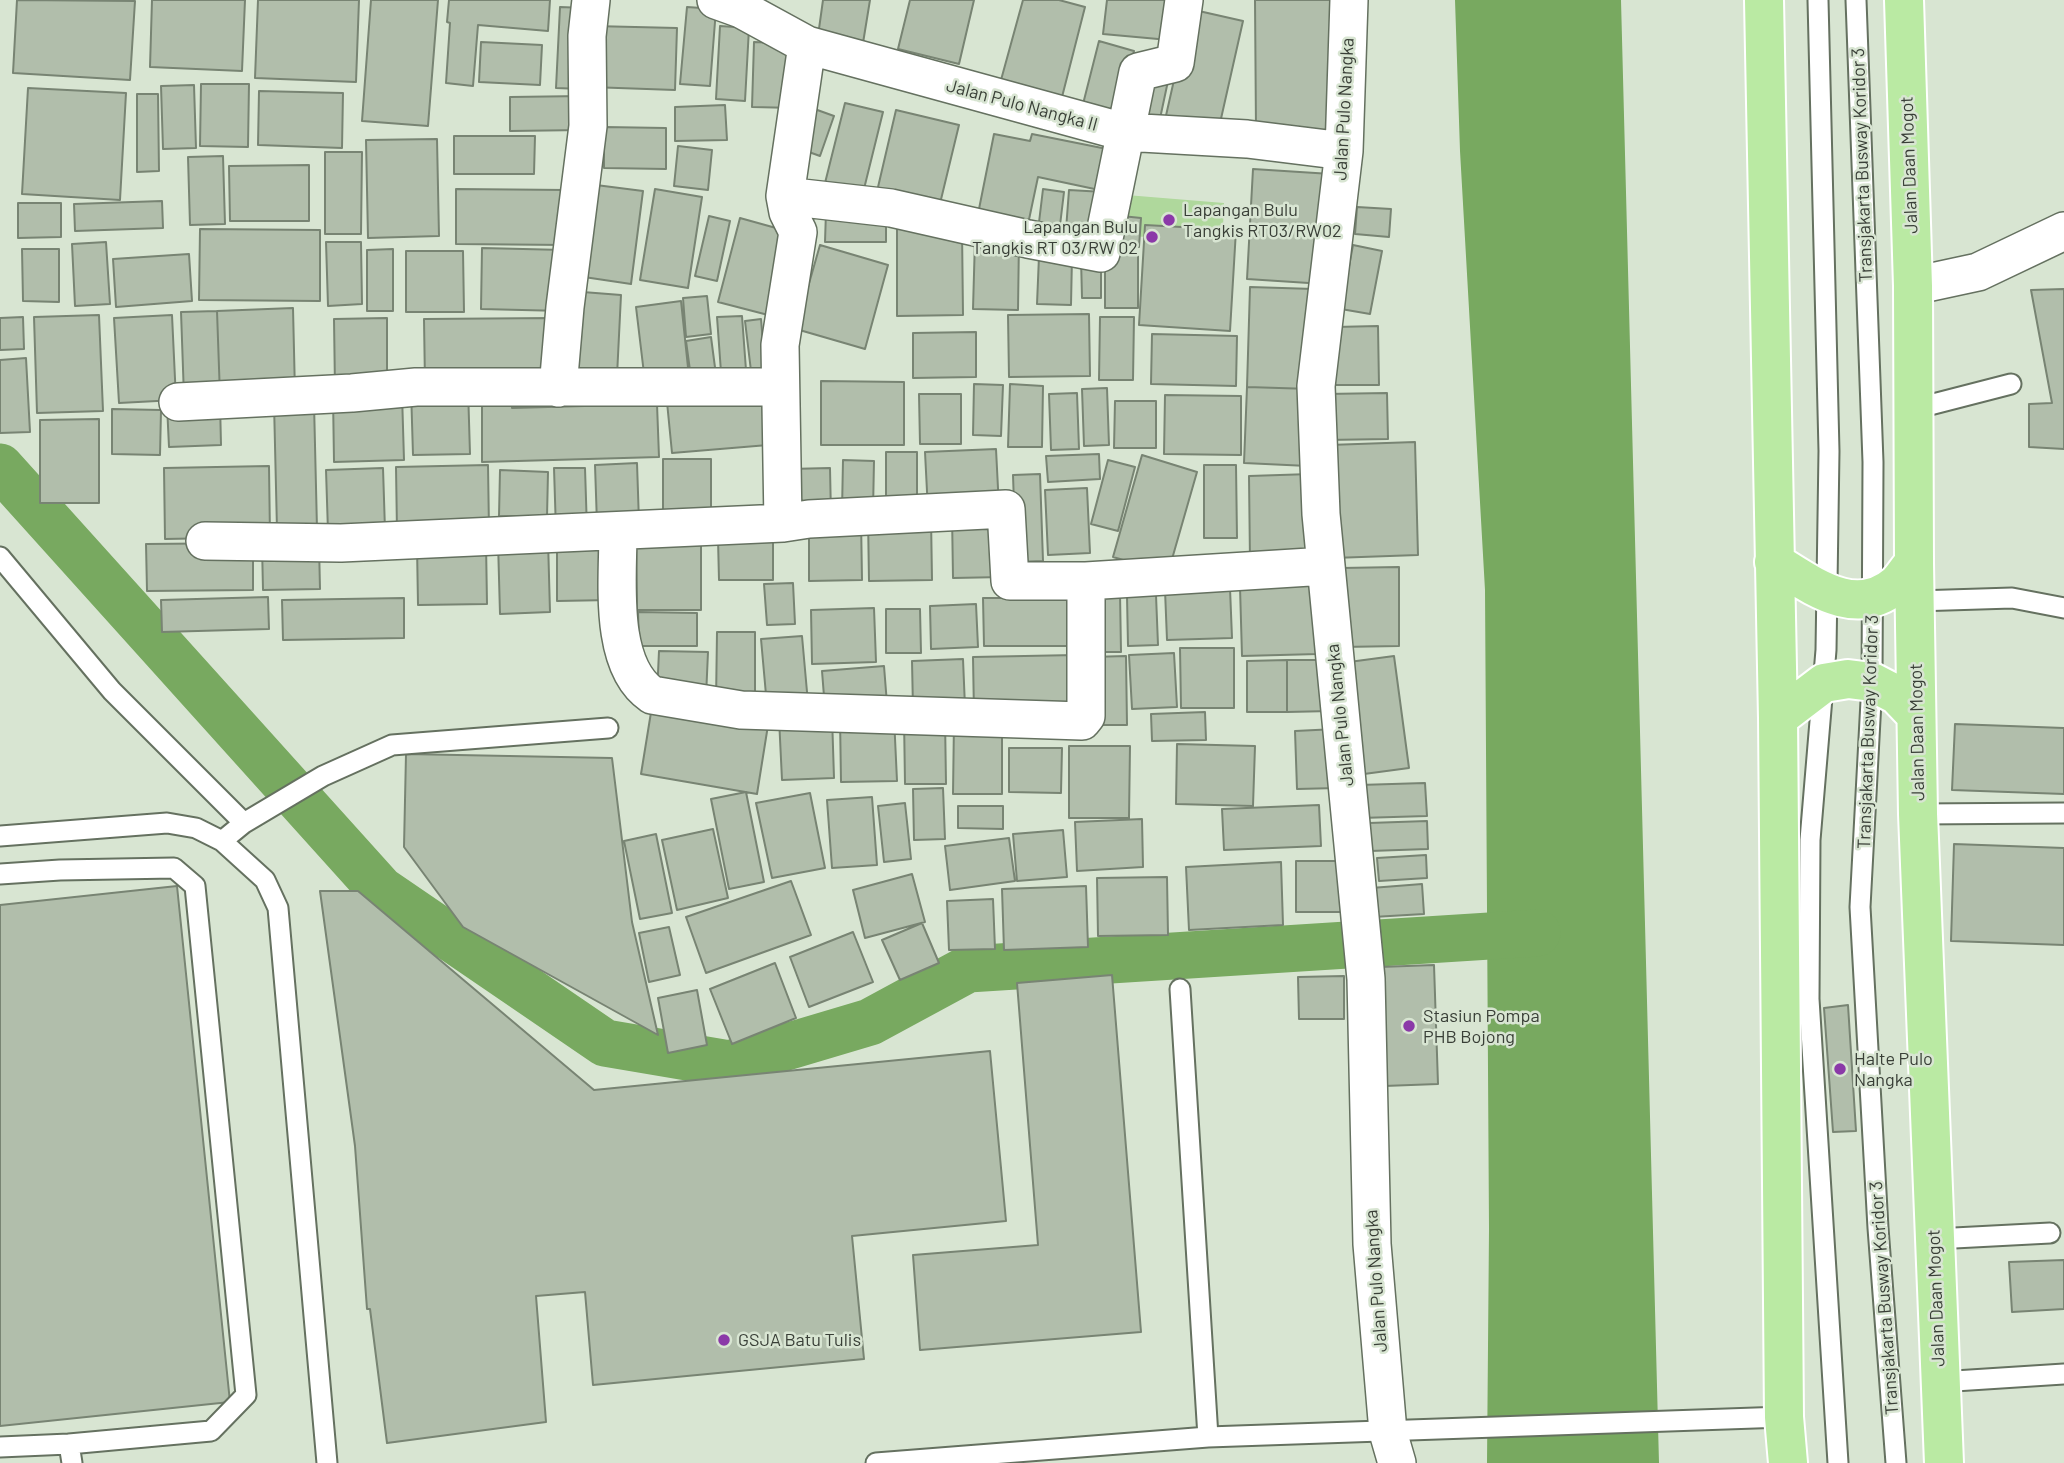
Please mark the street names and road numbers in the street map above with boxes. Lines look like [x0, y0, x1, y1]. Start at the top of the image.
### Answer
street label: Jalan Pulo Nangka [1329, 37, 1359, 181]
street label: Transjakarta Busway Koridor 3 [1847, 47, 1877, 283]
street label: Jalan Pulo Nangka II [944, 74, 1100, 136]
street label: Jalan Daan Mogot [1896, 96, 1922, 234]
street label: Transjakarta Busway Koridor 3 [1853, 614, 1883, 850]
street label: Jalan Pulo Nangka [1322, 643, 1358, 787]
street label: Jalan Daan Mogot [1905, 663, 1929, 801]
street label: Transjakarta Busway Koridor 3 [1865, 1180, 1903, 1416]
street label: Jalan Pulo Nangka [1360, 1209, 1392, 1353]
street label: Jalan Daan Mogot [1923, 1229, 1949, 1367]

